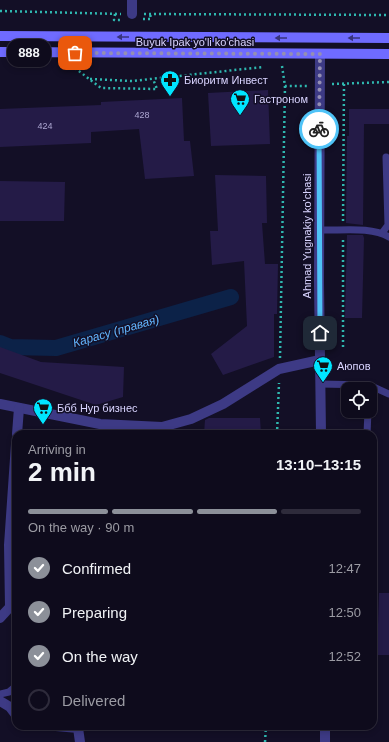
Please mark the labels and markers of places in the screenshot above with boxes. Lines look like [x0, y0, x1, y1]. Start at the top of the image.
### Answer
pin [58, 36, 92, 70]
callout: 888 [7, 39, 51, 67]
pharmacy icon: Биоритм Инвест [159, 69, 181, 97]
place label: Биоритм Инвест [184, 74, 268, 86]
supermarket icon: Гастроном [229, 88, 251, 116]
place label: Гастроном [254, 93, 308, 105]
pin [303, 316, 337, 350]
supermarket icon: Аюпов [312, 355, 334, 383]
place label: Аюпов [337, 360, 371, 372]
supermarket icon: Ббб Нур бизнес [32, 397, 54, 425]
place label: Ббб Нур бизнес [57, 402, 138, 414]

